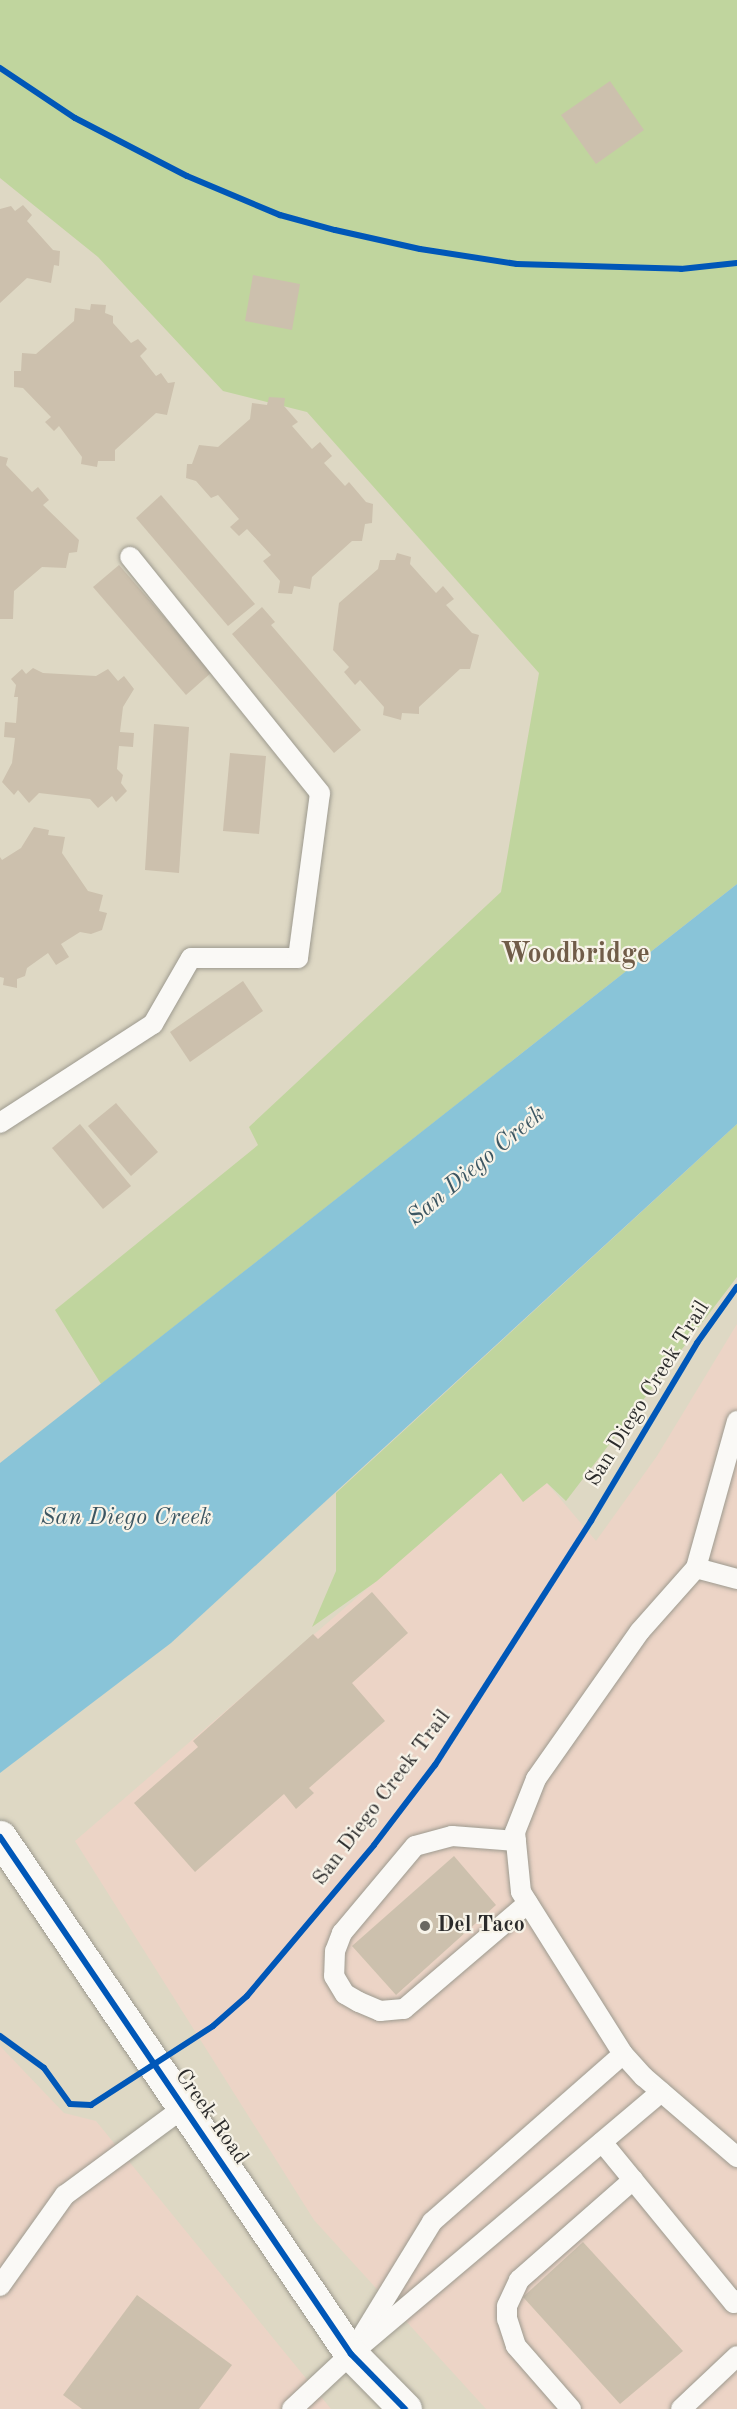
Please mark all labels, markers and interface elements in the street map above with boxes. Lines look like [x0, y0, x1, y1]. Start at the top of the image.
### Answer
district label: Woodbridge [500, 938, 650, 972]
water label: San Diego Creek [402, 1101, 552, 1233]
street label: San Diego Creek Trail [580, 1296, 716, 1492]
water label: San Diego Creek [40, 1505, 212, 1533]
street label: San Diego Creek Trail [307, 1705, 457, 1891]
place label: Del Taco [437, 1913, 525, 1939]
marker: Del Taco [418, 1919, 432, 1933]
street label: Creek Road [168, 2064, 254, 2170]

